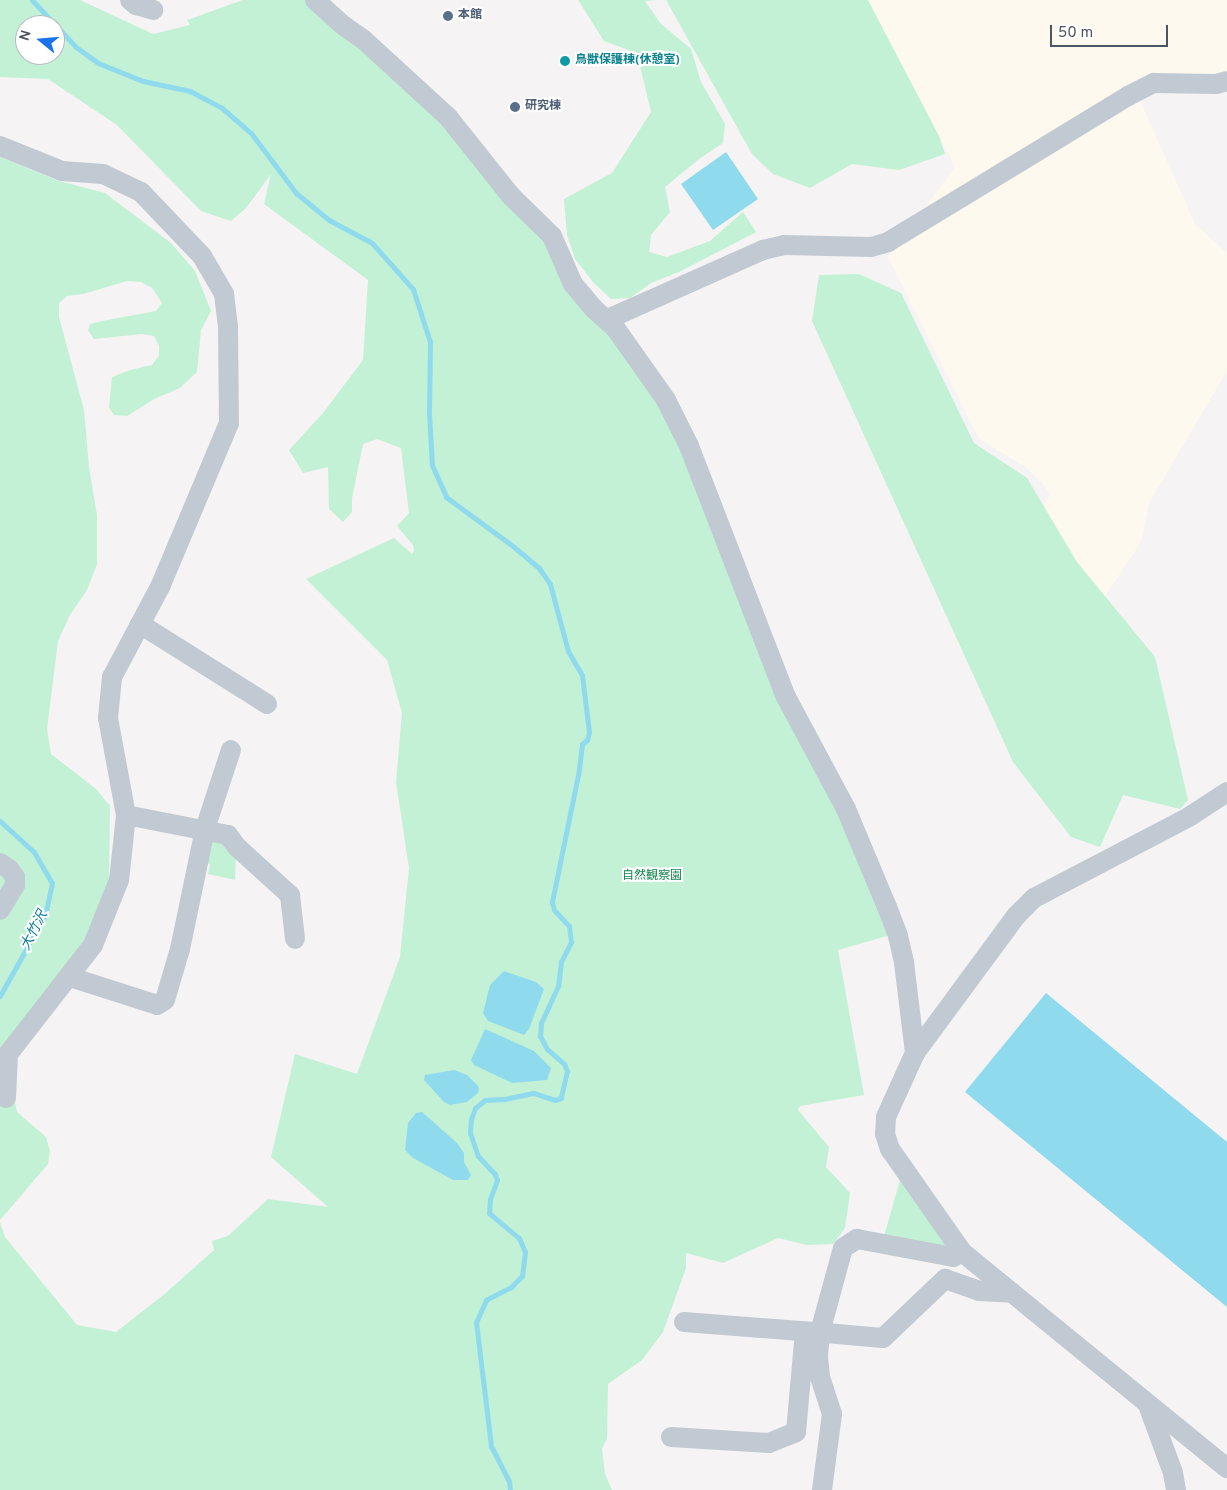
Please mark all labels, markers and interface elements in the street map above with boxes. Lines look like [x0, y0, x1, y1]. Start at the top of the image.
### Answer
place label: 本館 [458, 9, 482, 23]
marker: 本館 [442, 10, 454, 22]
north arrow [15, 15, 65, 65]
scale bar [1052, 15, 1170, 47]
text: 50 m [1058, 24, 1093, 43]
text: N [17, 28, 36, 43]
place label: 鳥獣保護棟(休憩室) [575, 54, 680, 68]
marker: 鳥獣保護棟(休憩室) [559, 55, 571, 67]
place label: 研究棟 [525, 100, 561, 114]
marker: 研究棟 [509, 101, 521, 113]
park label: 自然観察園 [622, 870, 682, 884]
water label: 大竹沢 [18, 908, 52, 954]

